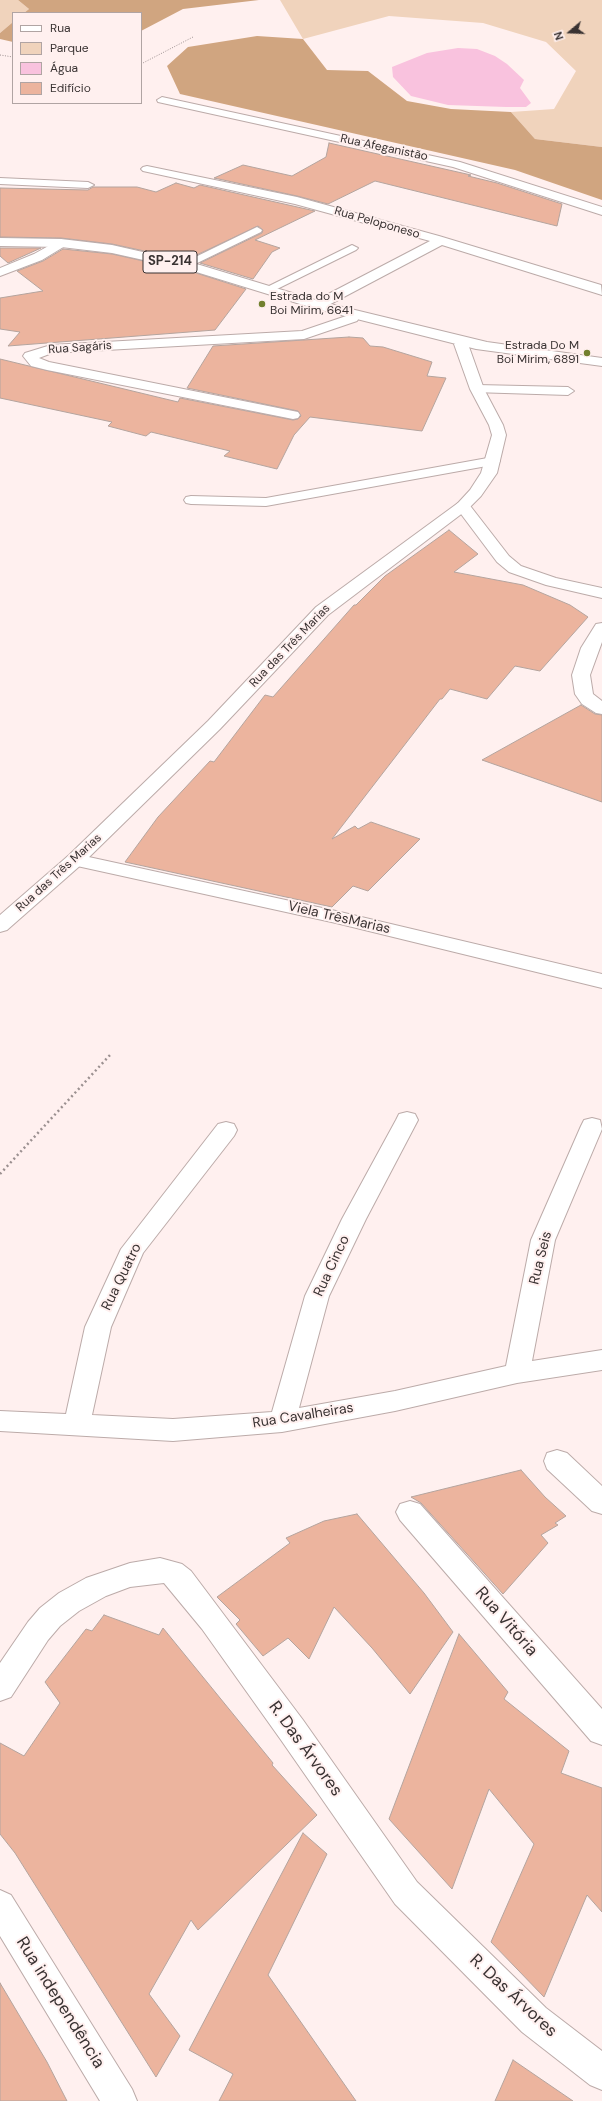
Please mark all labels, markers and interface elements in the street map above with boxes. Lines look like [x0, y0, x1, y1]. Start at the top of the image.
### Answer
legend [12, 12, 142, 104]
north arrow [550, 12, 590, 52]
text: Rua [50, 20, 71, 36]
text: N [551, 30, 567, 42]
text: Parque [50, 40, 89, 56]
text: Água [50, 60, 78, 76]
text: Edifício [50, 80, 91, 96]
street label: Rua Afeganistão [339, 132, 429, 164]
street label: Rua Peloponeso [333, 204, 421, 242]
road number: SP-214 [143, 251, 197, 273]
place label: Estrada do M Boi Mirim, 6641 [270, 290, 353, 318]
marker: Estrada do M Boi Mirim, 6641 [257, 299, 267, 309]
street label: Rua Sagáris [48, 339, 112, 357]
place label: Estrada Do M Boi Mirim, 6891 [497, 339, 579, 367]
marker: Estrada Do M Boi Mirim, 6891 [582, 348, 592, 358]
street label: Rua das Três Marias [247, 602, 333, 690]
street label: Rua das Três Marias [13, 831, 105, 915]
street label: Viela TrêsMarias [286, 898, 392, 938]
street label: Rua Seis [526, 1230, 556, 1286]
street label: Rua Cinco [311, 1233, 353, 1299]
street label: Rua Quatro [99, 1241, 145, 1313]
street label: Rua Cavalheiras [251, 1400, 355, 1432]
street label: Rua Vitória [470, 1583, 542, 1661]
street label: R. Das Árvores [264, 1698, 346, 1800]
street label: Rua independência [11, 1934, 109, 2072]
street label: R. Das Árvores [465, 1950, 561, 2042]

